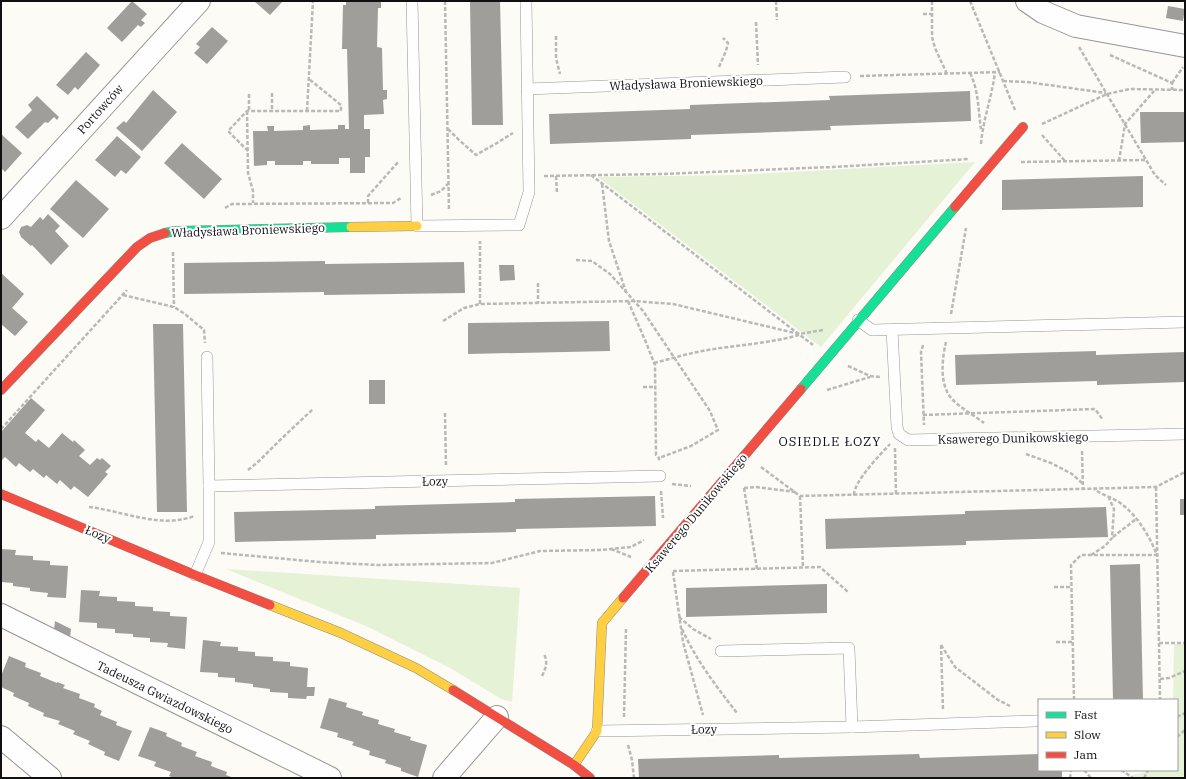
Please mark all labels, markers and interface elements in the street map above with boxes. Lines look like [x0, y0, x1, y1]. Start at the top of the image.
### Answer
street label: Władysława Broniewskiego [609, 73, 763, 93]
street label: Portowców [74, 81, 127, 137]
street label: Władysława Broniewskiego [171, 220, 325, 240]
street label: Ksawerego Dunikowskiego [938, 429, 1089, 447]
district label: OSIEDLE ŁOZY [778, 433, 882, 450]
street label: Ksawerego Dunikowskiego [642, 450, 750, 576]
street label: Łozy [422, 473, 449, 489]
street label: Łozy [83, 522, 114, 546]
street label: Tadeusza Gwiazdowskiego [94, 657, 236, 737]
legend [1038, 699, 1178, 771]
text: Fast [1074, 707, 1098, 722]
street label: Łozy [691, 721, 718, 737]
text: Slow [1074, 727, 1101, 742]
text: Jam [1074, 747, 1098, 762]

